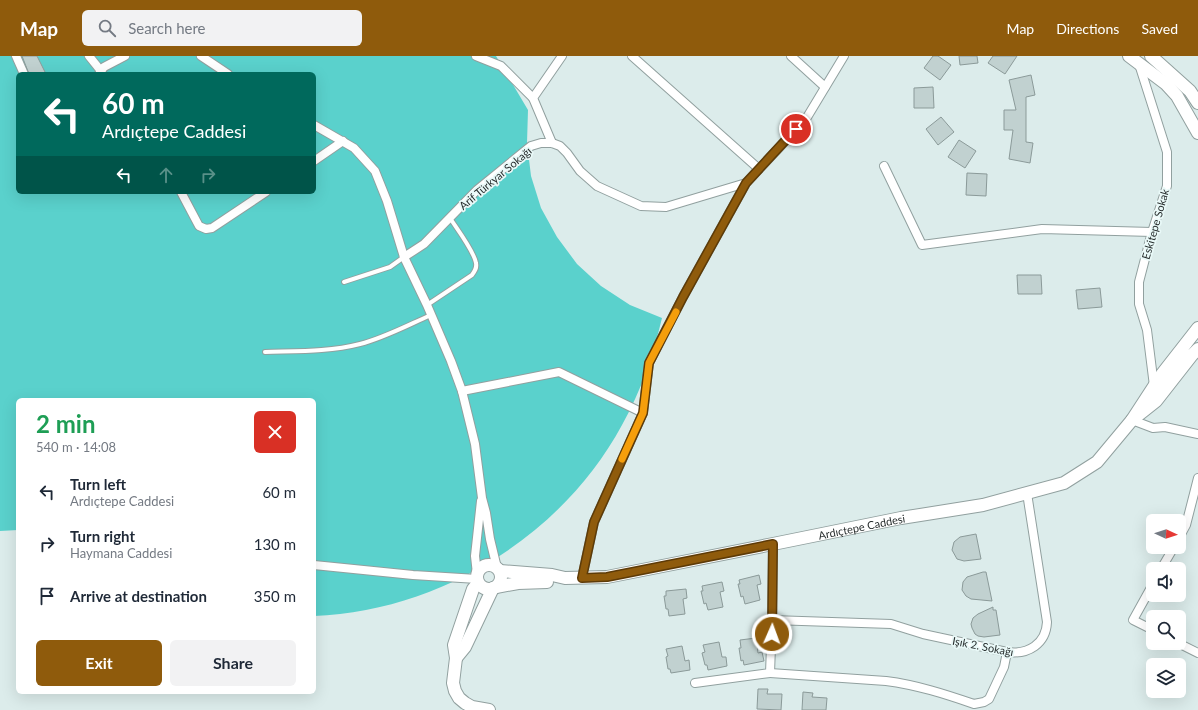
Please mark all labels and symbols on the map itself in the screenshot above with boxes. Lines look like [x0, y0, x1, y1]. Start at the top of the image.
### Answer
pin [779, 112, 813, 146]
street label: Arif Türkyar Sokağı [456, 144, 534, 212]
street label: Eskitepe Sokak [1139, 187, 1171, 261]
street label: Ardıçtepe Caddesi [817, 511, 906, 541]
north arrow [1146, 514, 1186, 554]
position arrow [751, 613, 793, 655]
street label: Işık 2. Sokağı [951, 634, 1015, 658]

